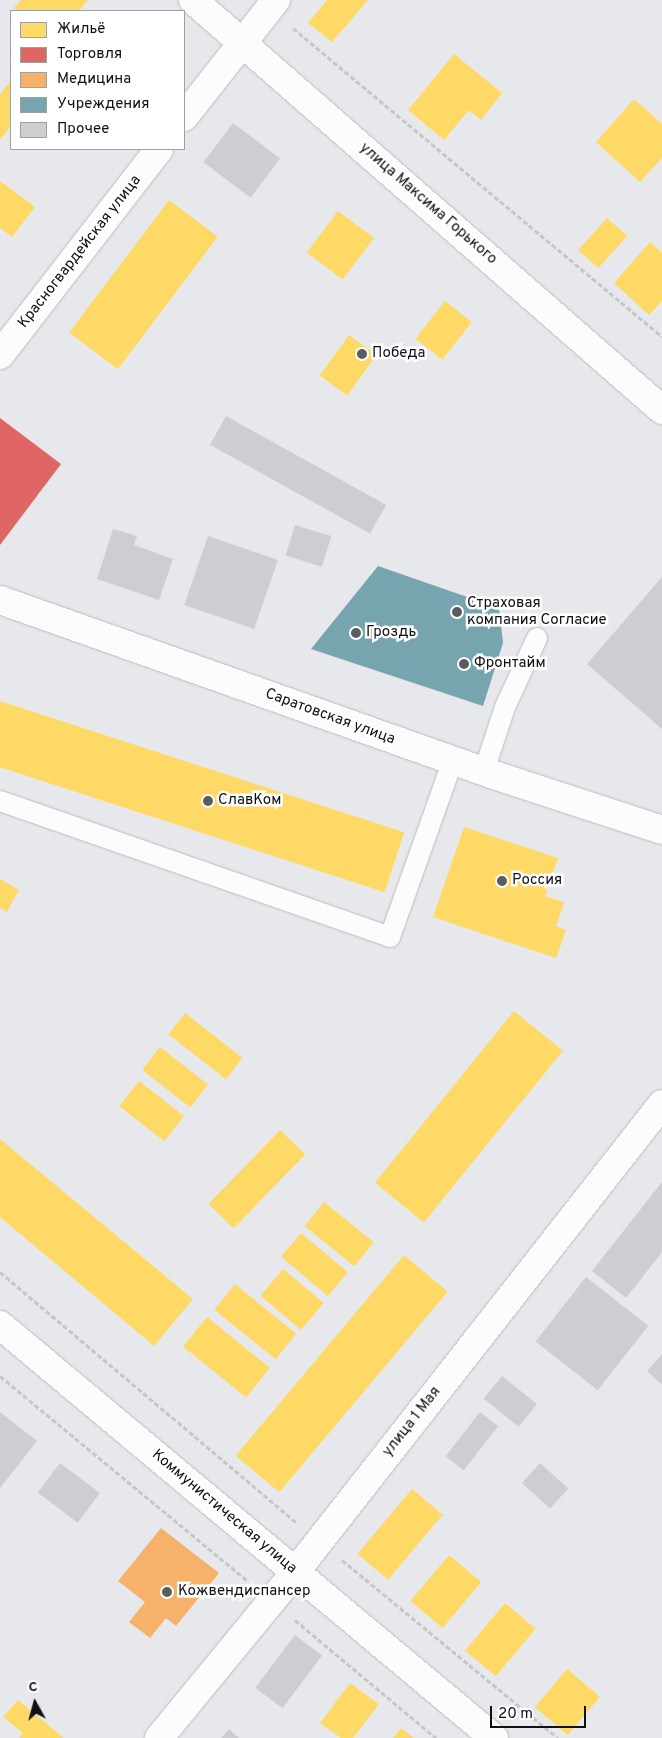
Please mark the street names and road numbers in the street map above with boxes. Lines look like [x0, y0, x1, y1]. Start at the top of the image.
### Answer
street label: улица Максима Горького [355, 139, 501, 269]
street label: Красногвардейская улица [15, 172, 145, 332]
street label: Саратовская улица [262, 685, 398, 749]
street label: улица 1 Мая [379, 1383, 445, 1461]
street label: Коммунистическая улица [148, 1446, 300, 1578]

